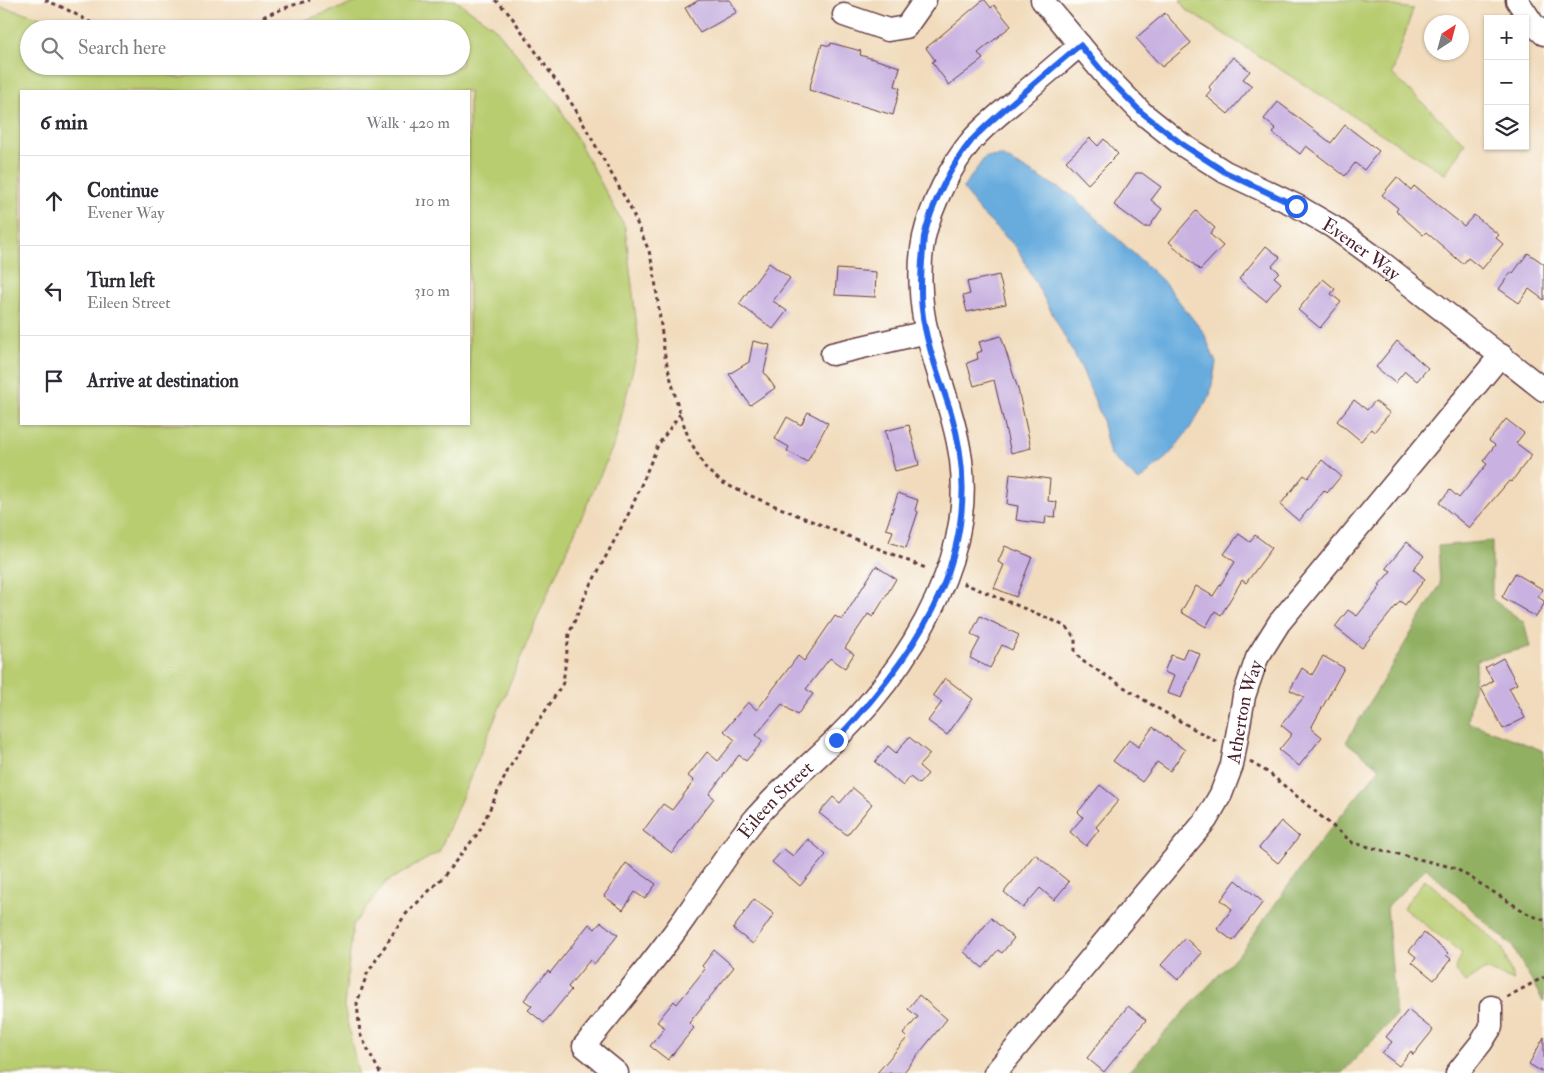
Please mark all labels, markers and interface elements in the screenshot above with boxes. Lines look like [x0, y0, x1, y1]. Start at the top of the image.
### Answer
north arrow [1424, 15, 1469, 60]
map controls [1484, 15, 1529, 150]
button: + [1484, 15, 1529, 60]
search box [20, 20, 470, 75]
icon: search [38, 34, 66, 62]
text: Search here [78, 36, 166, 60]
button: − [1484, 60, 1529, 105]
button: layers [1484, 105, 1529, 150]
text: 6 min [40, 109, 88, 136]
text: Walk · 420 m [366, 113, 450, 133]
text: Continue [87, 179, 158, 203]
icon: ahead [40, 187, 68, 215]
text: 110 m [415, 191, 450, 211]
route start [1285, 195, 1308, 218]
text: Evener Way [87, 203, 164, 223]
street label: Evener Way [1318, 212, 1406, 286]
text: Turn left [87, 269, 155, 293]
icon: left [40, 277, 68, 305]
text: 310 m [414, 281, 450, 301]
text: Eileen Street [87, 293, 170, 313]
icon: arrive [40, 367, 68, 395]
text: Arrive at destination [87, 369, 239, 393]
street label: Atherton Way [1221, 656, 1269, 767]
route end [825, 729, 848, 752]
street label: Eileen Street [733, 756, 819, 844]

